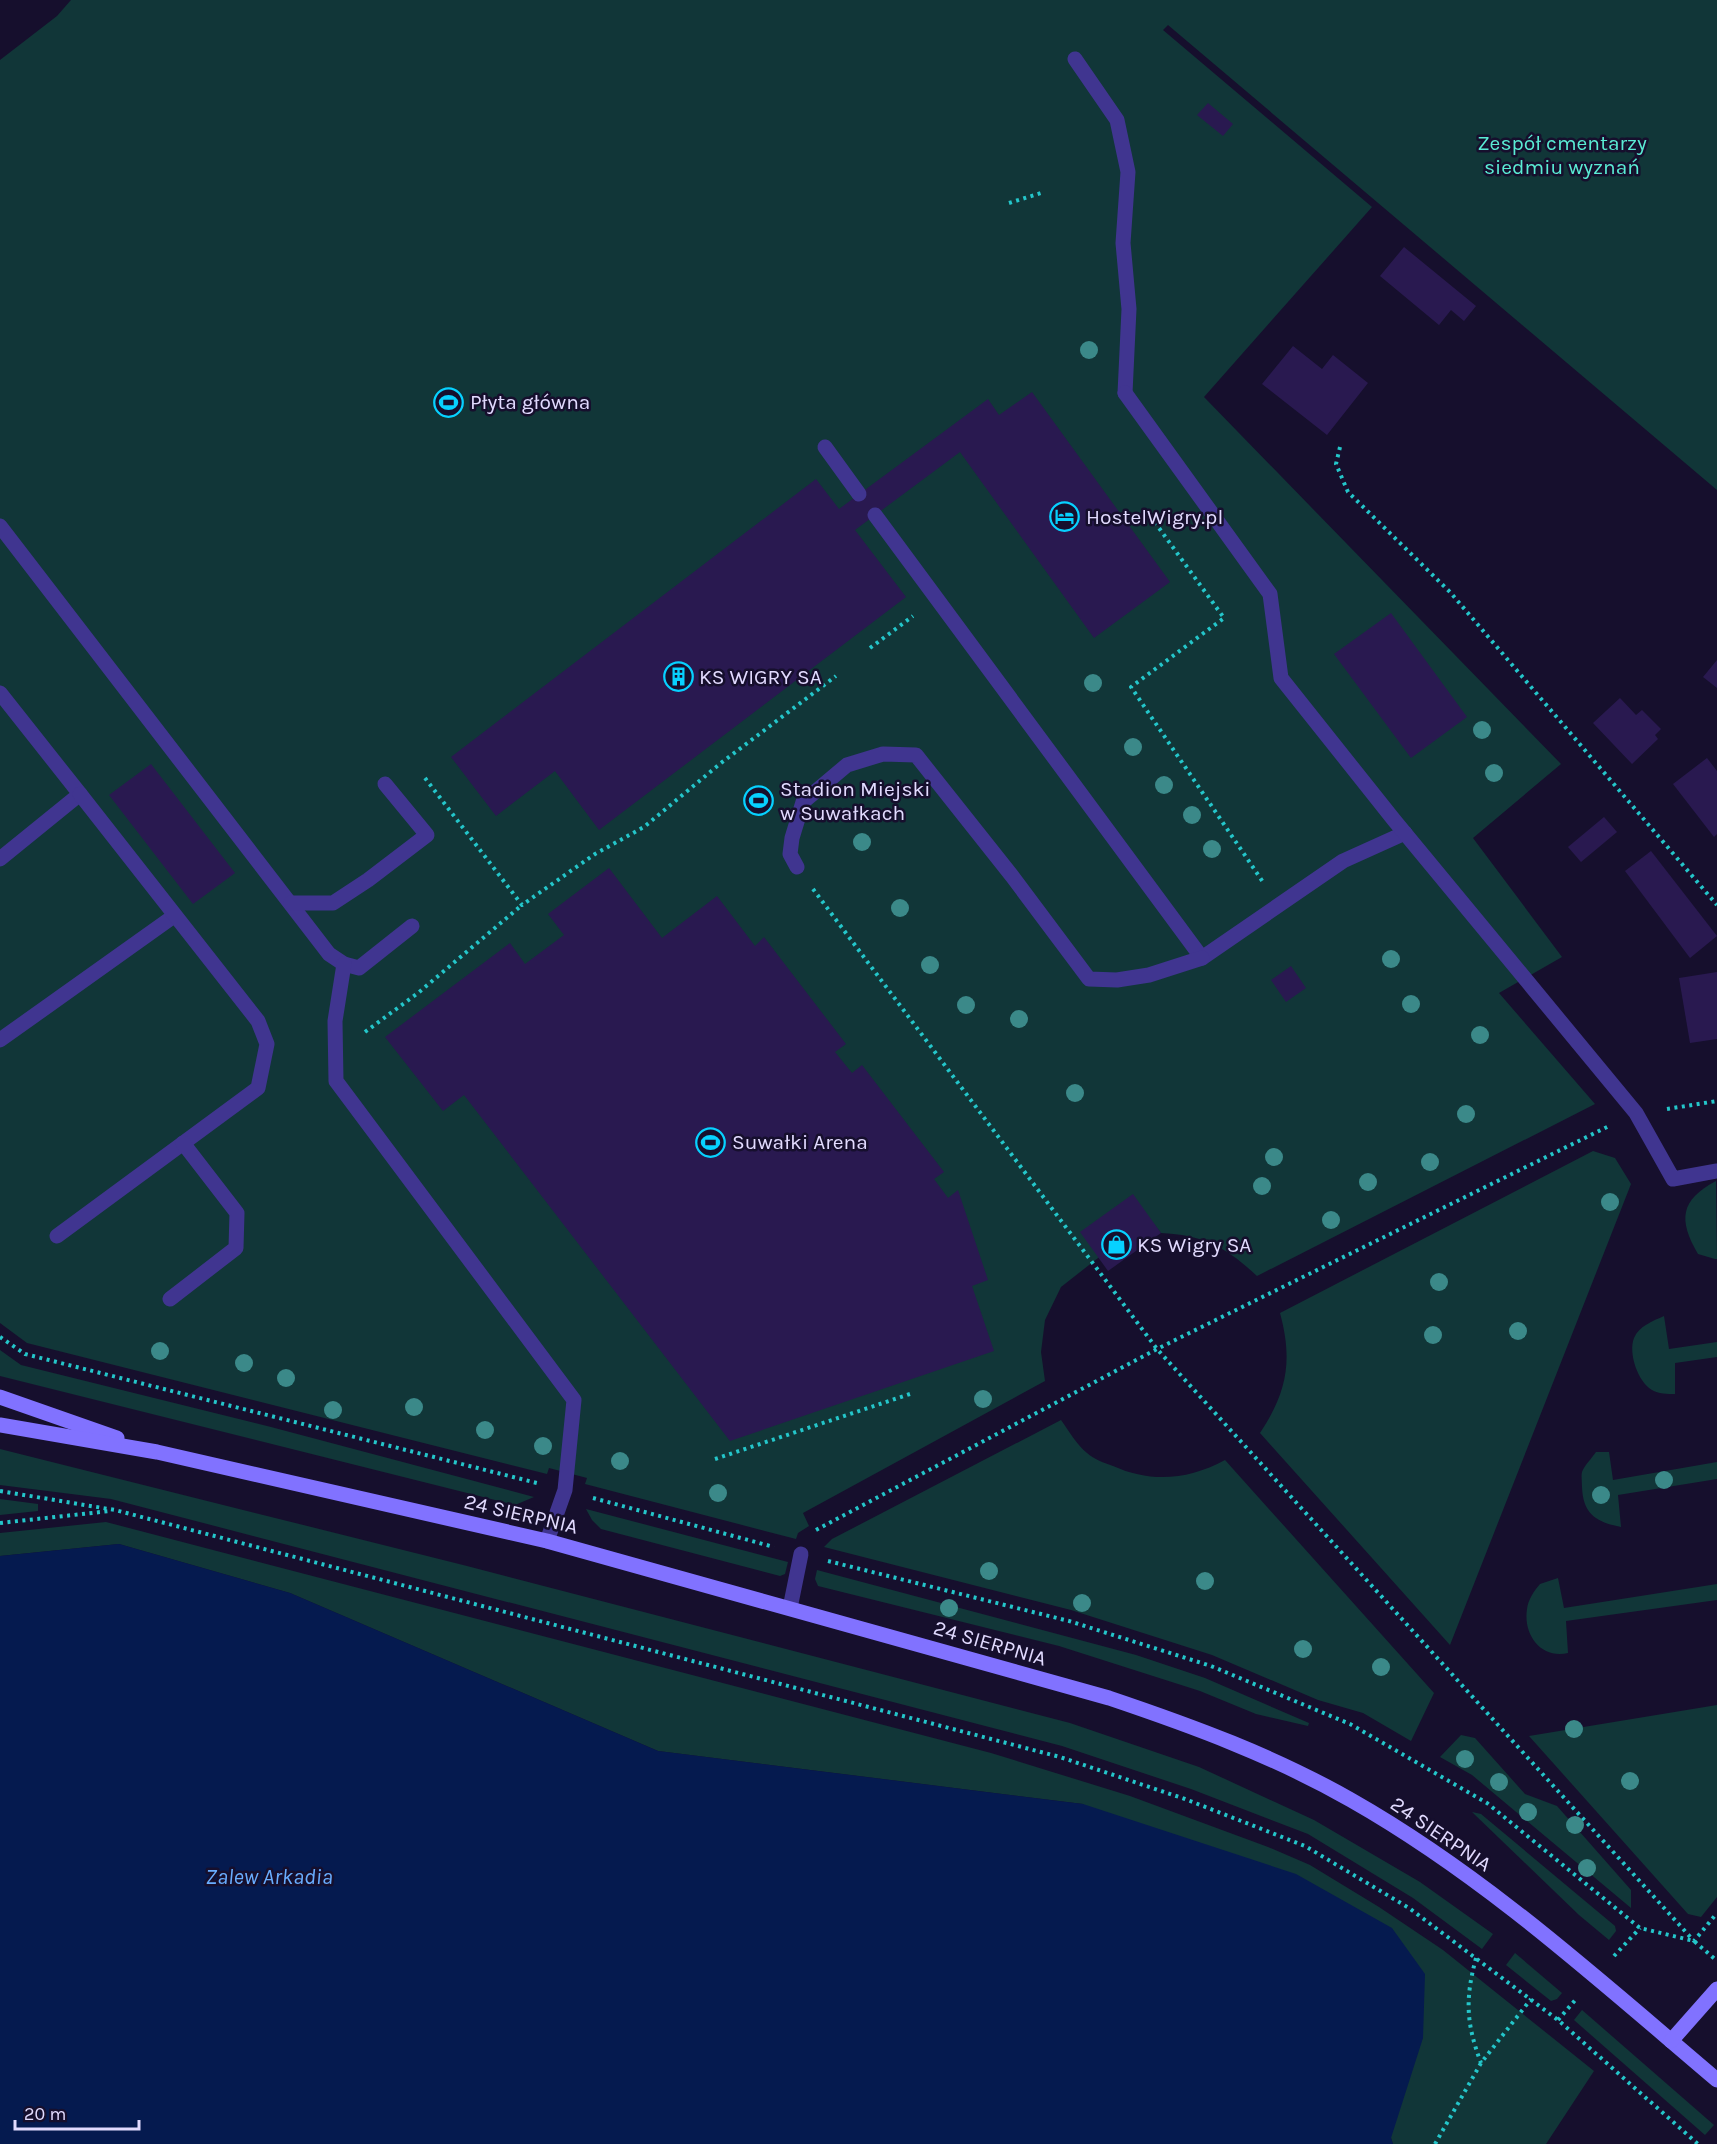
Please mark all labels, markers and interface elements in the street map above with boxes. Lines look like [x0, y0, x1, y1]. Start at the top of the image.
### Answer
park label: Zespół cmentarzy siedmiu wyznań [1477, 131, 1647, 179]
sports icon: Płyta główna [433, 386, 465, 418]
place label: Płyta główna [470, 390, 590, 414]
hotel icon: HostelWigry.pl [1049, 501, 1081, 533]
place label: HostelWigry.pl [1086, 505, 1223, 529]
building icon: KS WIGRY SA [662, 661, 694, 693]
place label: KS WIGRY SA [699, 665, 822, 689]
place label: Stadion Miejski w Suwałkach [780, 777, 931, 825]
sports icon: Stadion Miejski w Suwałkach [743, 785, 775, 817]
sports icon: Suwałki Arena [695, 1126, 727, 1158]
place label: Suwałki Arena [732, 1130, 868, 1154]
shop icon: KS Wigry SA [1100, 1229, 1132, 1261]
place label: KS Wigry SA [1137, 1233, 1251, 1257]
street label: 24 SIERPNIA [462, 1489, 580, 1539]
street label: 24 SIERPNIA [931, 1615, 1049, 1671]
street label: 24 SIERPNIA [1386, 1792, 1496, 1876]
water label: Zalew Arkadia [205, 1864, 333, 1890]
scale bar [15, 2093, 140, 2131]
text: 20 m [24, 2103, 66, 2125]

